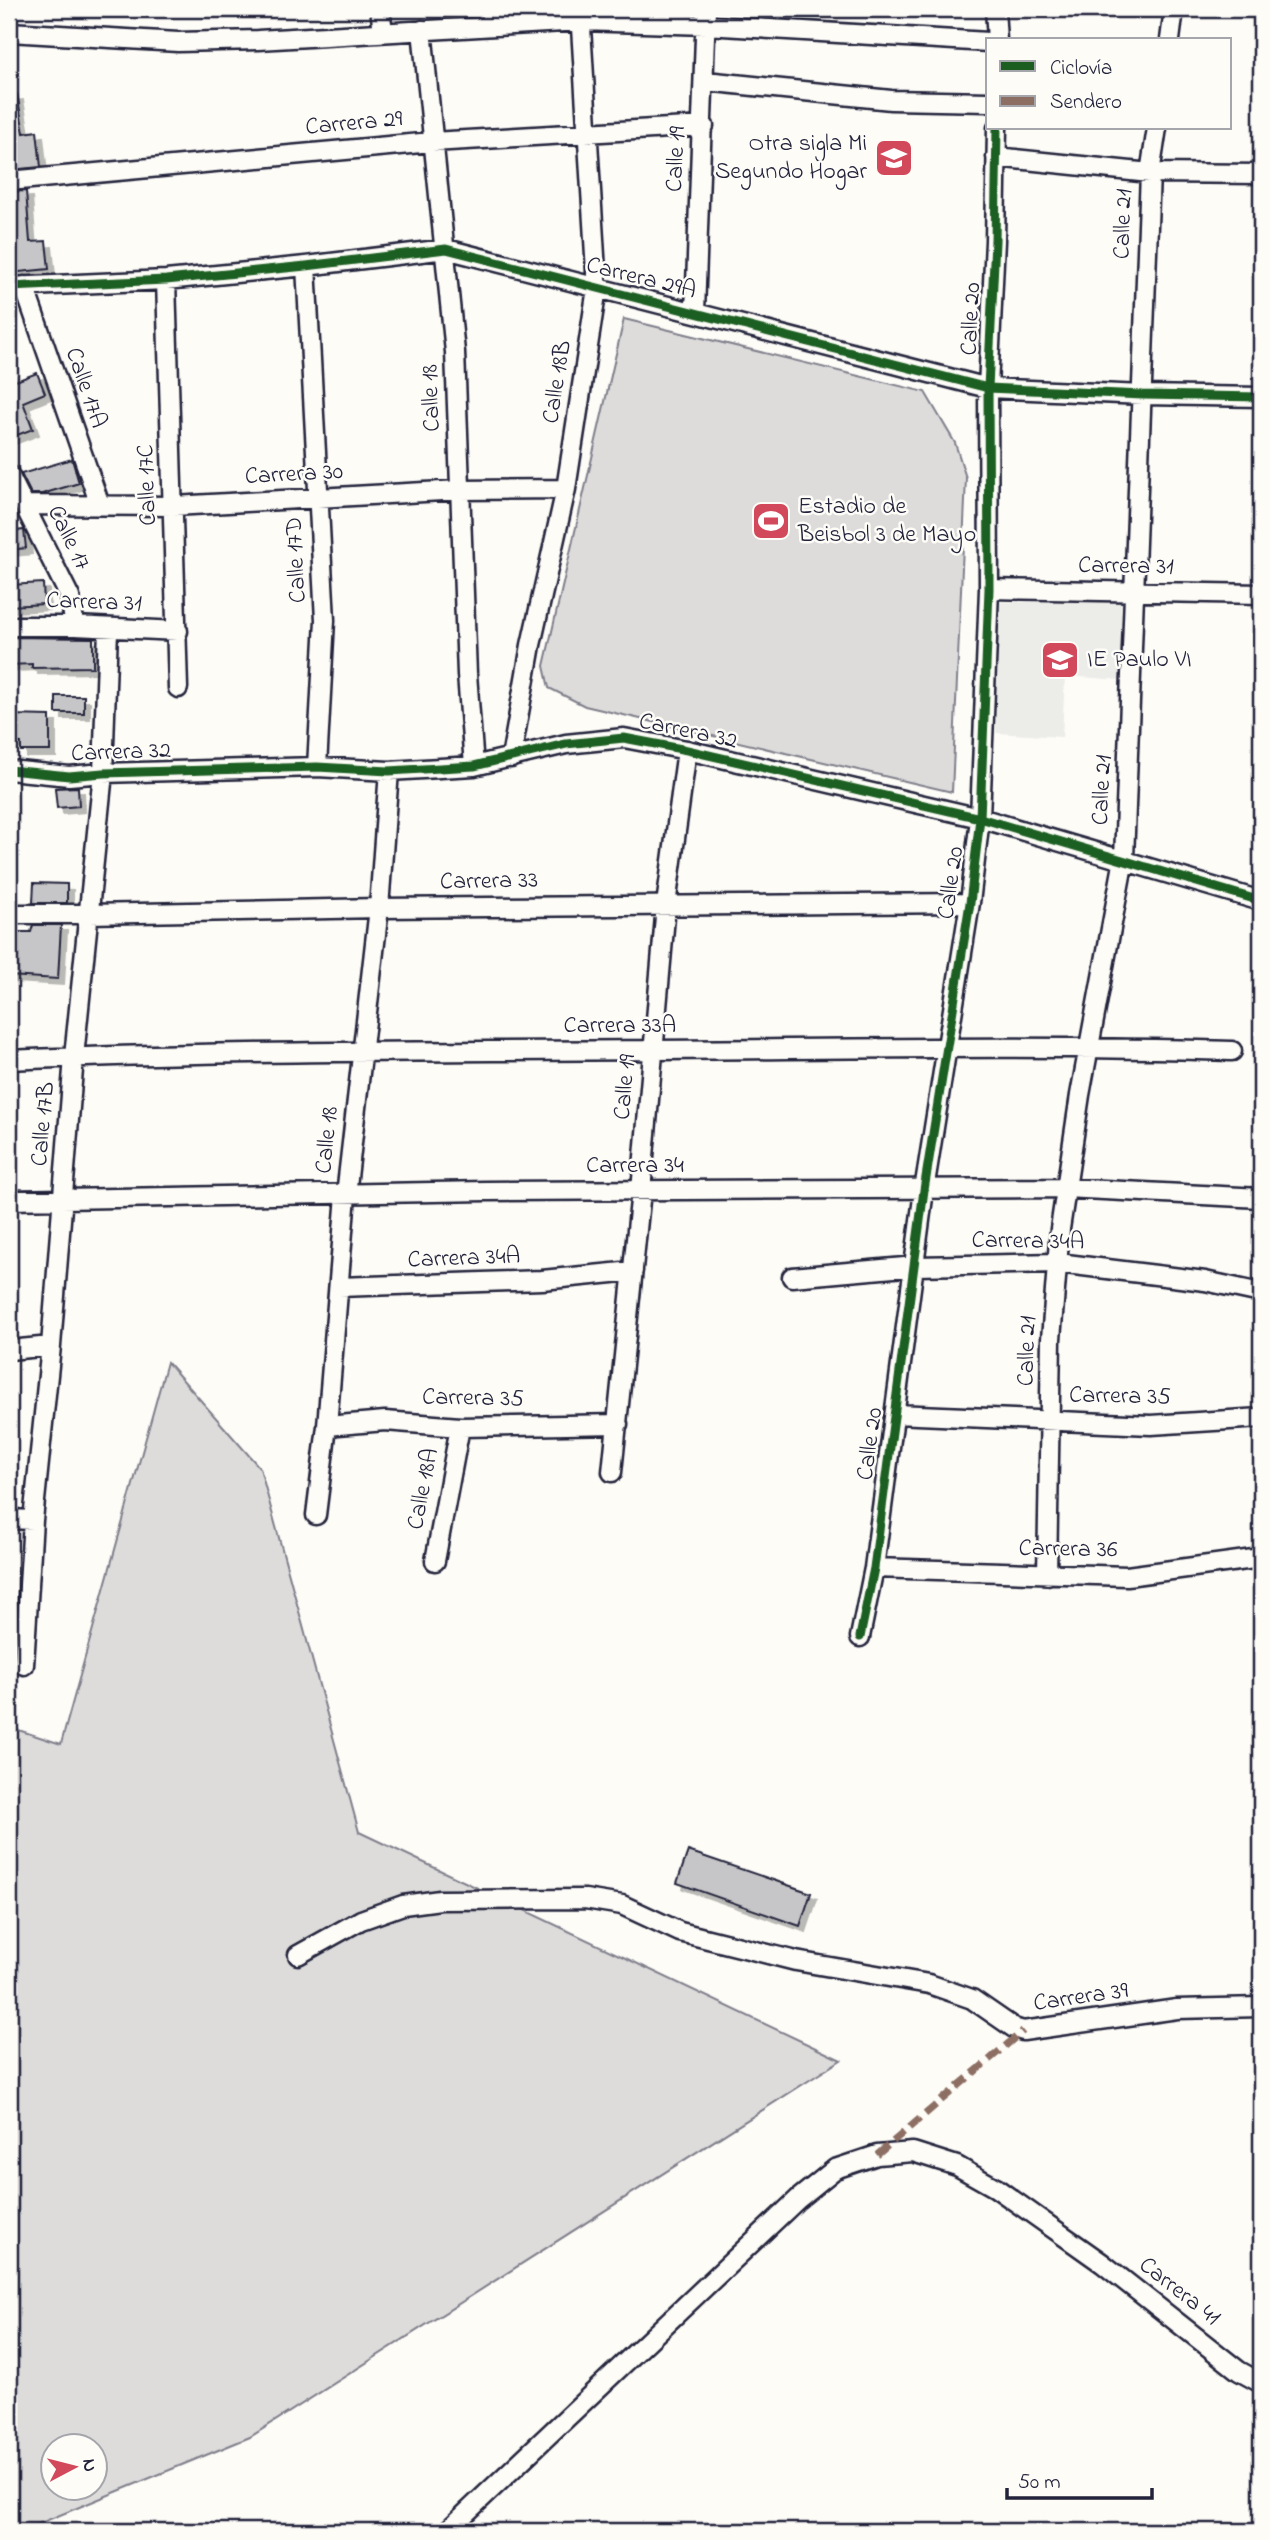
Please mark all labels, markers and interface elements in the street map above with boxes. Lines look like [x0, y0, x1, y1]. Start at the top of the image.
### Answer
legend [986, 38, 1232, 130]
text: Ciclovía [1050, 54, 1112, 84]
text: Sendero [1050, 88, 1122, 118]
street label: Carrera 29 [304, 102, 405, 146]
street label: Calle 19 [658, 124, 696, 193]
place label: Otra sigla Mi Segundo Hogar [715, 127, 868, 190]
school or university icon: Otra sigla Mi Segundo Hogar [873, 137, 915, 179]
street label: Calle 21 [1105, 188, 1143, 260]
street label: Carrera 29A [582, 248, 700, 310]
street label: Calle 20 [953, 282, 991, 356]
street label: Calle 18B [534, 338, 582, 426]
street label: Calle 17A [55, 343, 115, 433]
street label: Calle 18 [413, 364, 451, 432]
street label: Calle 17C [129, 444, 167, 526]
street label: Carrera 30 [244, 455, 344, 495]
place label: Estadio de Beisbol 3 de Mayo [797, 490, 976, 554]
street label: Calle 17 [37, 500, 99, 577]
sports icon: Estadio de Beisbol 3 de Mayo [750, 500, 792, 542]
street label: Calle 17D [277, 516, 317, 604]
street label: Carrera 31 [1078, 549, 1175, 585]
street label: Carrera 31 [46, 584, 143, 622]
school or university icon: IE Paulo VI [1039, 639, 1081, 681]
place label: IE Paulo VI [1087, 643, 1192, 678]
street label: Carrera 32 [635, 704, 741, 760]
street label: Carrera 32 [70, 734, 172, 772]
street label: Calle 21 [1084, 754, 1122, 826]
street label: Calle 20 [930, 844, 974, 922]
street label: Carrera 33 [440, 864, 538, 900]
street label: Carrera 33A [564, 1009, 676, 1044]
street label: Calle 19 [606, 1052, 646, 1121]
street label: Calle 17B [23, 1080, 65, 1168]
street label: Calle 18 [307, 1105, 349, 1175]
street label: Carrera 34 [586, 1149, 684, 1184]
street label: Carrera 34A [971, 1224, 1085, 1260]
street label: Carrera 34A [407, 1240, 521, 1278]
street label: Calle 21 [1009, 1315, 1047, 1387]
street label: Carrera 35 [1069, 1379, 1171, 1415]
street label: Carrera 35 [422, 1381, 524, 1417]
street label: Calle 20 [849, 1405, 893, 1483]
street label: Calle 18A [399, 1445, 449, 1533]
street label: Carrera 36 [1018, 1532, 1118, 1568]
street label: Carrera 39 [1031, 1974, 1131, 2022]
street label: Carrera 41 [1131, 2249, 1228, 2335]
north arrow [38, 2432, 108, 2502]
scale bar [1007, 2456, 1153, 2500]
text: N [74, 2457, 103, 2473]
text: 50 m [1018, 2468, 1061, 2498]

